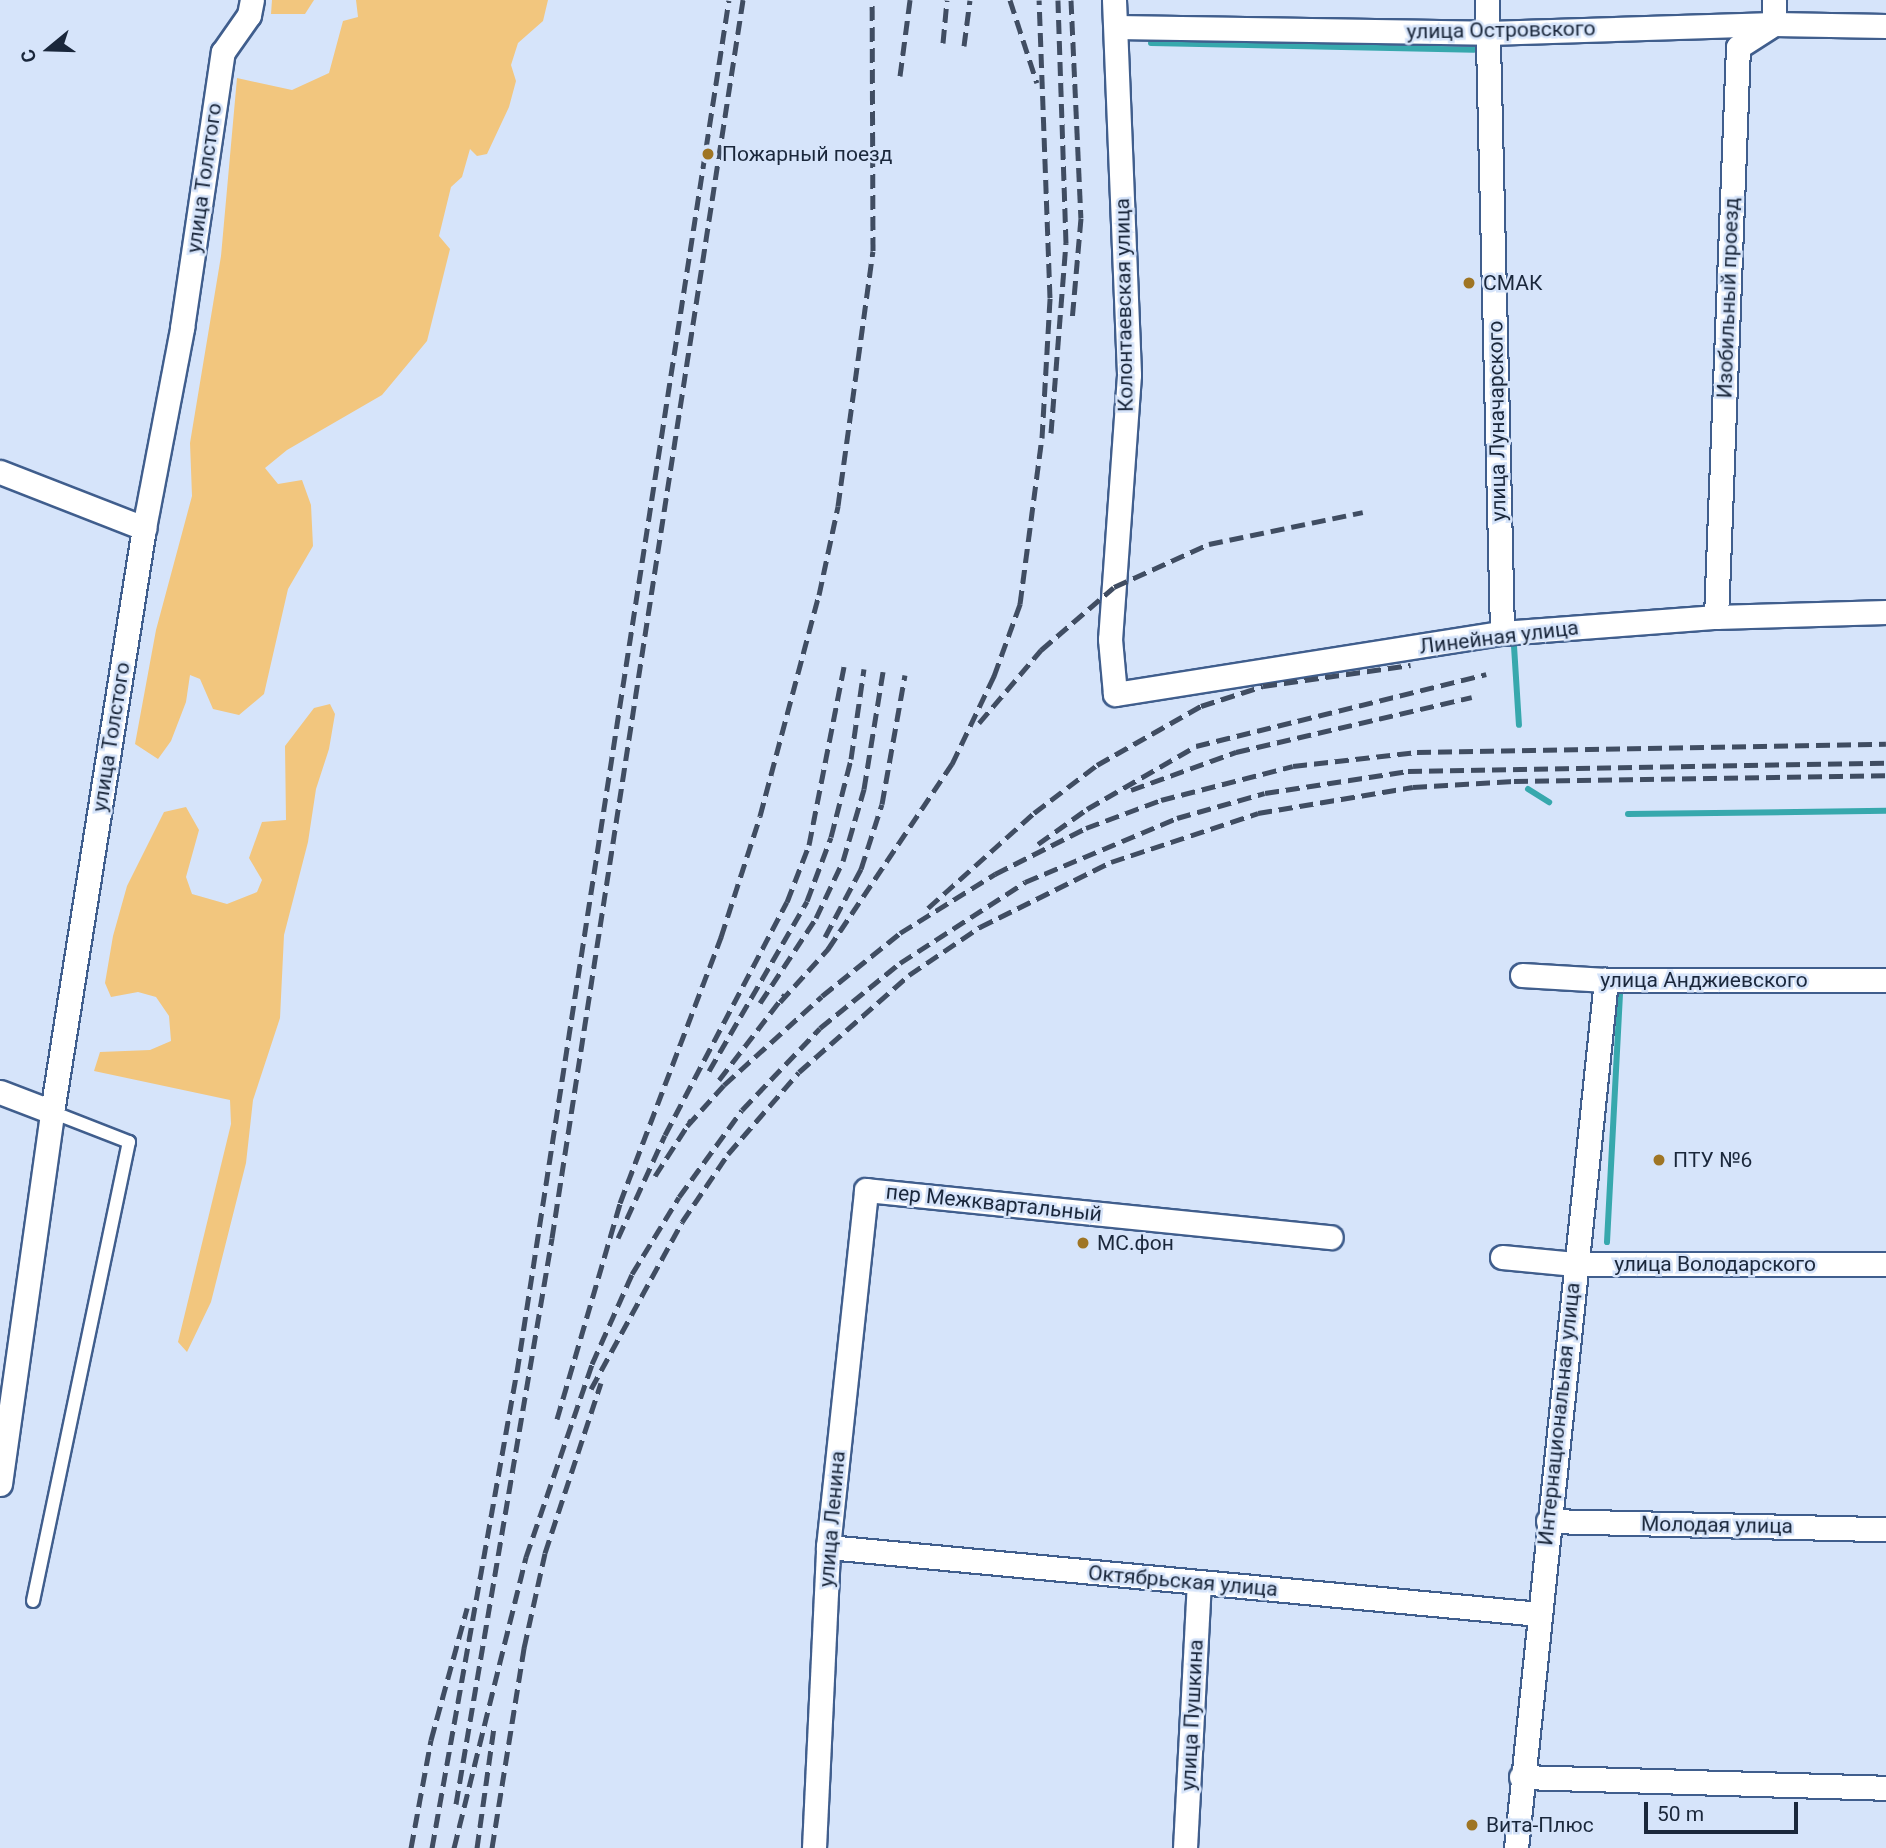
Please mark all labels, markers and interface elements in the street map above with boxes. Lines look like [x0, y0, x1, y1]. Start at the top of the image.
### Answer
north arrow [14, 14, 84, 84]
street label: улица Островского [1406, 16, 1596, 44]
text: С [16, 46, 42, 66]
street label: улица Толстого [181, 101, 227, 255]
place label: Пожарный поезд [722, 141, 892, 167]
marker: Пожарный поезд [700, 146, 716, 162]
street label: Изобильный проезд [1712, 197, 1744, 399]
street label: Колонтаевская улица [1110, 198, 1138, 412]
place label: СМАК [1483, 270, 1542, 296]
marker: СМАК [1461, 275, 1477, 291]
street label: улица Луначарского [1483, 321, 1511, 521]
street label: Линейная улица [1418, 615, 1580, 659]
street label: улица Толстого [87, 660, 135, 814]
street label: улица Анджиевского [1600, 967, 1808, 993]
place label: ПТУ №6 [1673, 1147, 1752, 1173]
marker: ПТУ №6 [1651, 1152, 1667, 1168]
street label: пер Межквартальный [885, 1179, 1103, 1227]
place label: МС.фон [1097, 1230, 1174, 1256]
marker: МС.фон [1075, 1235, 1091, 1251]
street label: улица Володарского [1614, 1251, 1816, 1277]
street label: Интернациональная улица [1533, 1281, 1585, 1547]
street label: улица Ленина [813, 1450, 851, 1588]
street label: Молодая улица [1641, 1511, 1793, 1539]
street label: Октябрьская улица [1087, 1560, 1279, 1602]
street label: улица Пушкина [1175, 1639, 1209, 1791]
scale bar [1648, 1788, 1802, 1832]
text: 50 m [1657, 1802, 1704, 1826]
place label: Вита-Плюс [1486, 1812, 1594, 1838]
marker: Вита-Плюс [1464, 1817, 1480, 1833]

